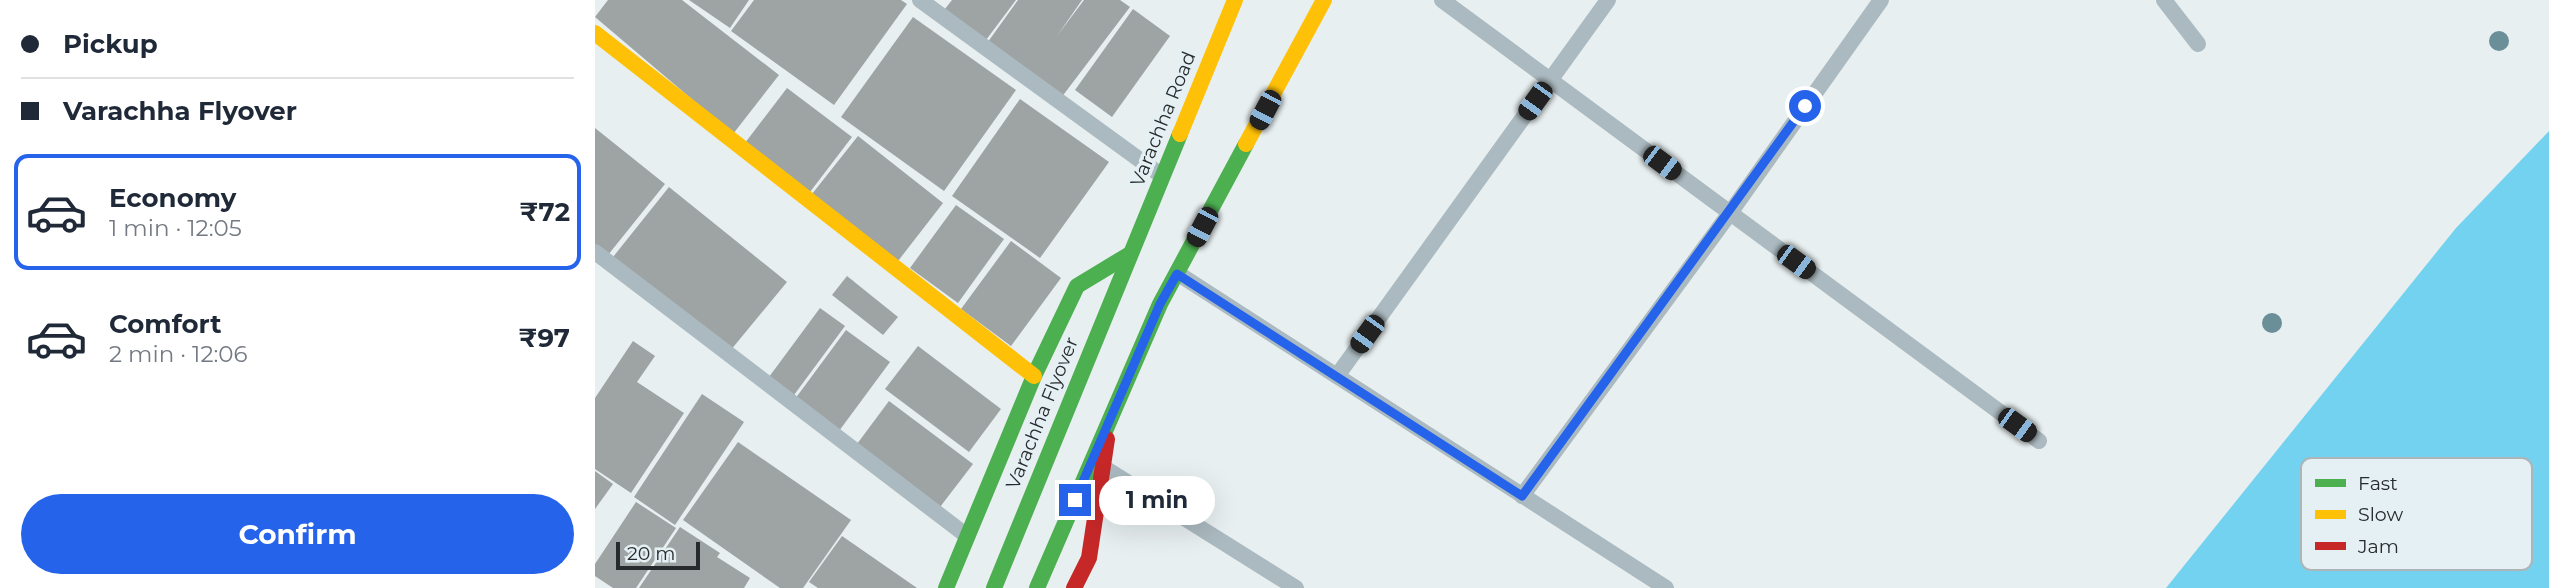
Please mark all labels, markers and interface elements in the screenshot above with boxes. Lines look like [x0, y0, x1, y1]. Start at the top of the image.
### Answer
text: Pickup [63, 28, 158, 60]
street label: Varachha Road [1125, 48, 1201, 190]
car [1515, 78, 1556, 124]
car [1246, 87, 1285, 133]
route start [1789, 90, 1821, 122]
text: Varachha Flyover [63, 95, 297, 127]
car [1639, 142, 1686, 184]
icon: car [25, 181, 88, 244]
text: Economy [109, 182, 236, 214]
text: ₹72 [520, 196, 570, 228]
car [1183, 204, 1222, 250]
text: 1 min · 12:05 [109, 214, 242, 242]
car [1773, 241, 1820, 283]
icon: car [25, 307, 88, 370]
text: Comfort [109, 308, 221, 340]
car [1347, 311, 1388, 357]
text: ₹97 [519, 322, 570, 354]
street label: Varachha Flyover [1001, 334, 1083, 492]
text: 2 min · 12:06 [109, 340, 248, 368]
car [1994, 404, 2041, 446]
legend [2301, 458, 2532, 570]
text: Fast [2358, 472, 2398, 495]
callout: 1 min [1099, 476, 1215, 524]
route end [1059, 484, 1091, 516]
text: 1 min [1126, 486, 1188, 514]
button: Confirm [21, 494, 574, 574]
text: Slow [2358, 503, 2403, 526]
text: Jam [2357, 535, 2399, 558]
scale bar [616, 539, 700, 571]
text: 20 m [627, 542, 675, 565]

